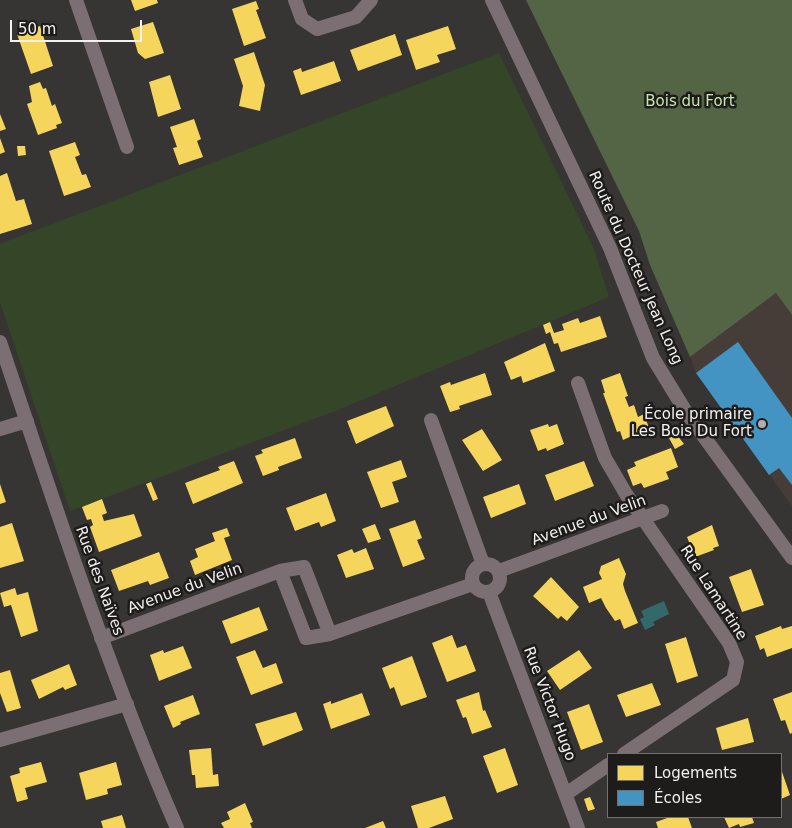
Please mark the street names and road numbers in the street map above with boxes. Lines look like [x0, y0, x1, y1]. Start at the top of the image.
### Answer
street label: Route du Docteur Jean Long [584, 168, 686, 368]
street label: Avenue du Velin [529, 492, 649, 550]
street label: Rue des Naïves [71, 524, 127, 638]
street label: Rue Lamartine [676, 542, 750, 644]
street label: Avenue du Velin [125, 560, 245, 618]
street label: Rue Victor Hugo [519, 644, 579, 764]

